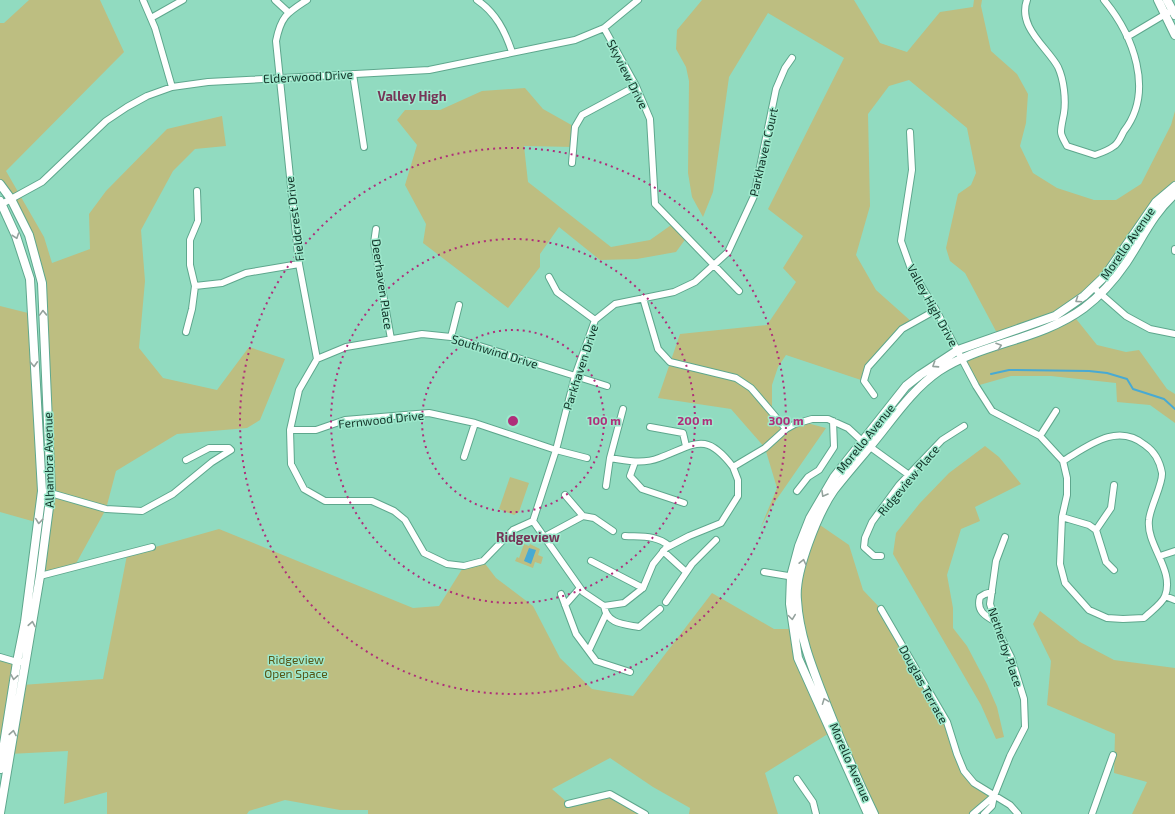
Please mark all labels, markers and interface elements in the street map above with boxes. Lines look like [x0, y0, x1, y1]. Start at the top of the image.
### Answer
street label: Skyview Drive [605, 37, 651, 111]
street label: Elderwood Drive [263, 67, 353, 85]
district label: Valley High [378, 88, 447, 104]
street label: Parkhaven Court [746, 106, 780, 198]
street label: Fieldcrest Drive [282, 176, 306, 262]
street label: Morello Avenue [1097, 204, 1157, 282]
one-way arrow [11, 233, 19, 240]
street label: Deerhaven Place [370, 238, 396, 330]
street label: Valley High Drive [905, 262, 961, 348]
one-way arrow [1076, 295, 1083, 302]
one-way arrow [39, 310, 48, 316]
street label: Parkhaven Drive [560, 323, 600, 411]
street label: Southwind Drive [450, 331, 540, 371]
one-way arrow [996, 342, 1003, 351]
one-way arrow [933, 360, 940, 367]
one-way arrow [30, 361, 39, 367]
street label: Morello Avenue [833, 401, 897, 475]
street label: Fernwood Drive [337, 408, 425, 430]
street label: Alhambra Avenue [40, 412, 56, 508]
text: 100 m [587, 413, 621, 427]
text: 200 m [677, 413, 713, 427]
text: 300 m [768, 413, 804, 427]
centre of rings [506, 414, 520, 428]
street label: Ridgeview Place [874, 442, 942, 518]
one-way arrow [821, 490, 828, 497]
one-way arrow [35, 518, 44, 524]
district label: Ridgeview [496, 529, 560, 545]
one-way arrow [798, 559, 807, 566]
street label: Netherby Place [986, 606, 1026, 688]
one-way arrow [787, 614, 796, 620]
one-way arrow [28, 621, 36, 627]
street label: Douglas Terrace [897, 642, 951, 726]
park label: Ridgeview Open Space [264, 652, 328, 680]
one-way arrow [10, 674, 19, 680]
one-way arrow [822, 698, 830, 705]
street label: Morello Avenue [827, 720, 875, 804]
one-way arrow [8, 730, 17, 736]

